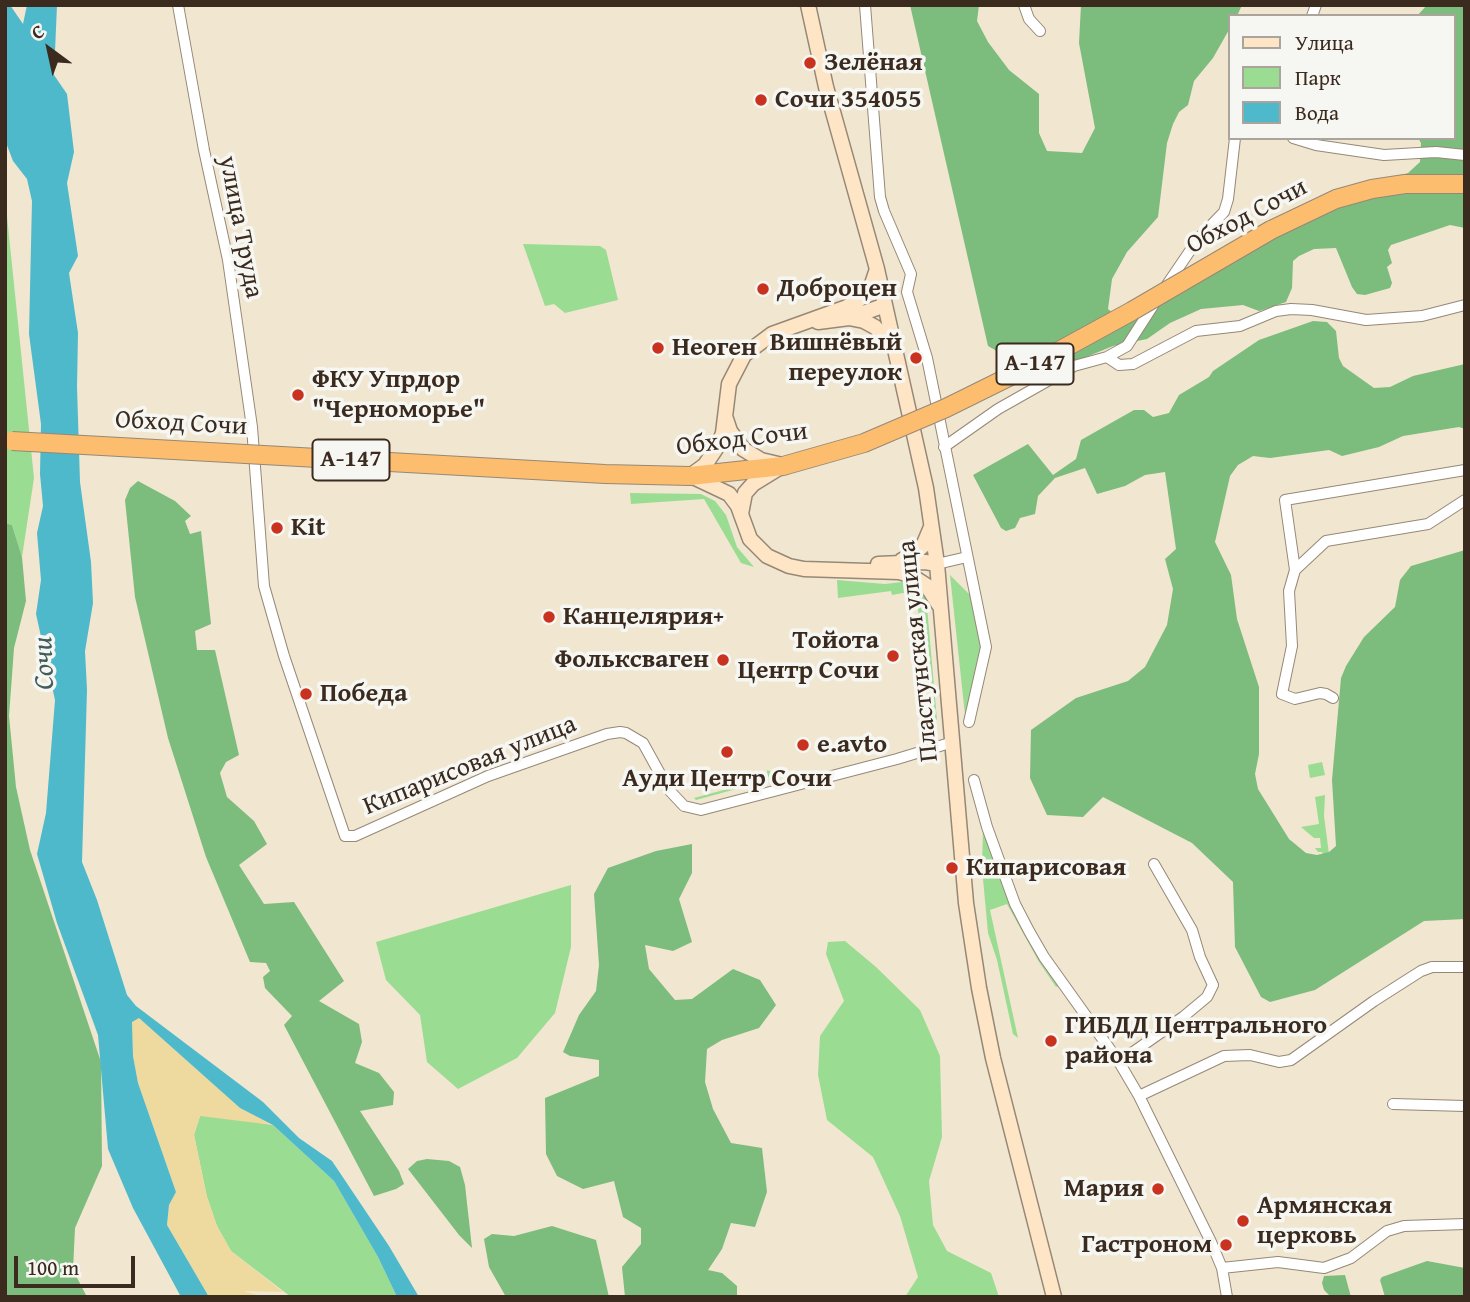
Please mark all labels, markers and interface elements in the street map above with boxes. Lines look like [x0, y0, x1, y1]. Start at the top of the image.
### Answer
north arrow [14, 14, 84, 84]
legend [1228, 14, 1456, 140]
text: С [25, 17, 50, 46]
text: Улица [1295, 27, 1354, 58]
place label: Зелёная [824, 47, 923, 79]
marker: Зелёная [802, 55, 818, 71]
text: Парк [1295, 62, 1341, 93]
place label: Сочи 354055 [775, 84, 922, 116]
marker: Сочи 354055 [753, 92, 769, 108]
text: Вода [1295, 97, 1339, 128]
street label: улица Труда [211, 153, 269, 301]
street label: Обход Сочи [1181, 172, 1313, 262]
place label: Доброцен [777, 273, 897, 305]
marker: Доброцен [755, 281, 771, 297]
place label: Вишнёвый переулок [770, 327, 902, 388]
place label: Неоген [672, 332, 757, 364]
marker: Неоген [650, 340, 666, 356]
road number: А-147 [996, 344, 1074, 384]
marker: Вишнёвый переулок [908, 350, 924, 366]
place label: ФКУ Упрдор "Черноморье" [312, 364, 485, 426]
marker: ФКУ Упрдор "Черноморье" [290, 387, 306, 403]
street label: Обход Сочи [114, 405, 248, 443]
street label: Обход Сочи [674, 416, 810, 464]
road number: А-147 [312, 439, 390, 480]
place label: Kit [291, 512, 325, 544]
marker: Kit [269, 520, 285, 536]
street label: Пластунская улица [892, 539, 946, 763]
place label: Канцелярия+ [563, 601, 724, 633]
marker: Канцелярия+ [541, 609, 557, 625]
place label: Тойота Центр Сочи [738, 625, 879, 686]
water label: Сочи [27, 636, 63, 690]
place label: Фольксваген [555, 644, 709, 676]
marker: Тойота Центр Сочи [885, 648, 901, 664]
marker: Фольксваген [715, 652, 731, 668]
place label: Победа [320, 678, 408, 710]
marker: Победа [298, 686, 314, 702]
street label: Кипарисовая улица [359, 709, 581, 823]
place label: e.avto [817, 729, 887, 761]
marker: e.avto [795, 737, 811, 753]
marker: Ауди Центр Сочи [719, 744, 735, 760]
place label: Ауди Центр Сочи [622, 763, 832, 795]
place label: Кипарисовая [966, 852, 1126, 884]
marker: Кипарисовая [944, 860, 960, 876]
place label: ГИБДД Центрального района [1065, 1010, 1327, 1072]
marker: ГИБДД Центрального района [1043, 1033, 1059, 1049]
place label: Мария [1064, 1173, 1144, 1205]
marker: Мария [1150, 1181, 1166, 1197]
place label: Армянская церковь [1257, 1190, 1392, 1252]
marker: Армянская церковь [1235, 1213, 1251, 1229]
place label: Гастроном [1081, 1229, 1212, 1261]
marker: Гастроном [1218, 1237, 1234, 1253]
scale bar [18, 1242, 138, 1286]
text: 100 m [27, 1252, 79, 1283]

